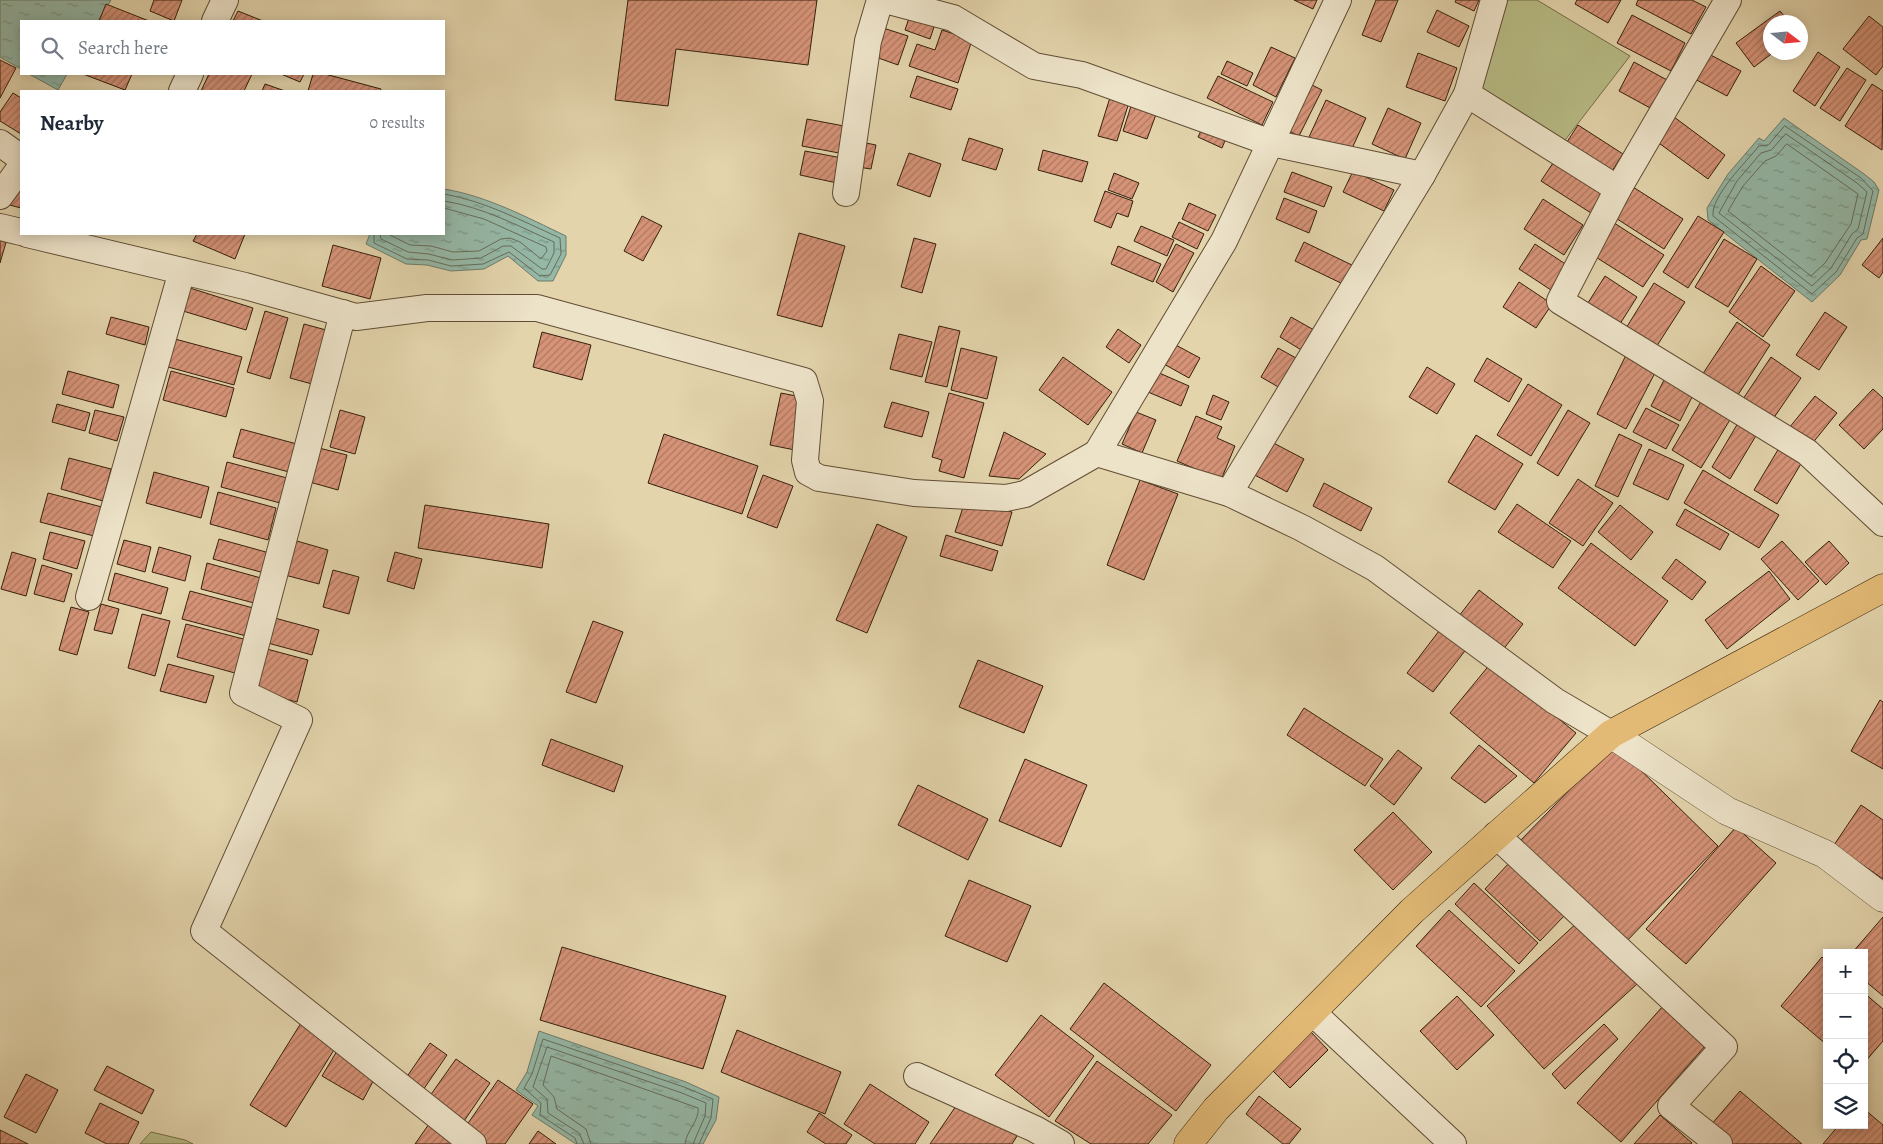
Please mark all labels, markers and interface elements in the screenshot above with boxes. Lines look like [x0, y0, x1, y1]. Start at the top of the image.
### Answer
north arrow [1763, 15, 1808, 60]
search box [20, 20, 445, 75]
icon: search [38, 34, 66, 62]
text: Search here [78, 35, 168, 61]
text: Nearby [40, 109, 103, 137]
text: 0 results [369, 112, 425, 134]
map controls [1823, 949, 1868, 1129]
button: + [1823, 949, 1868, 994]
button: − [1823, 994, 1868, 1039]
button: locate [1823, 1039, 1868, 1084]
button: layers [1823, 1084, 1868, 1129]

